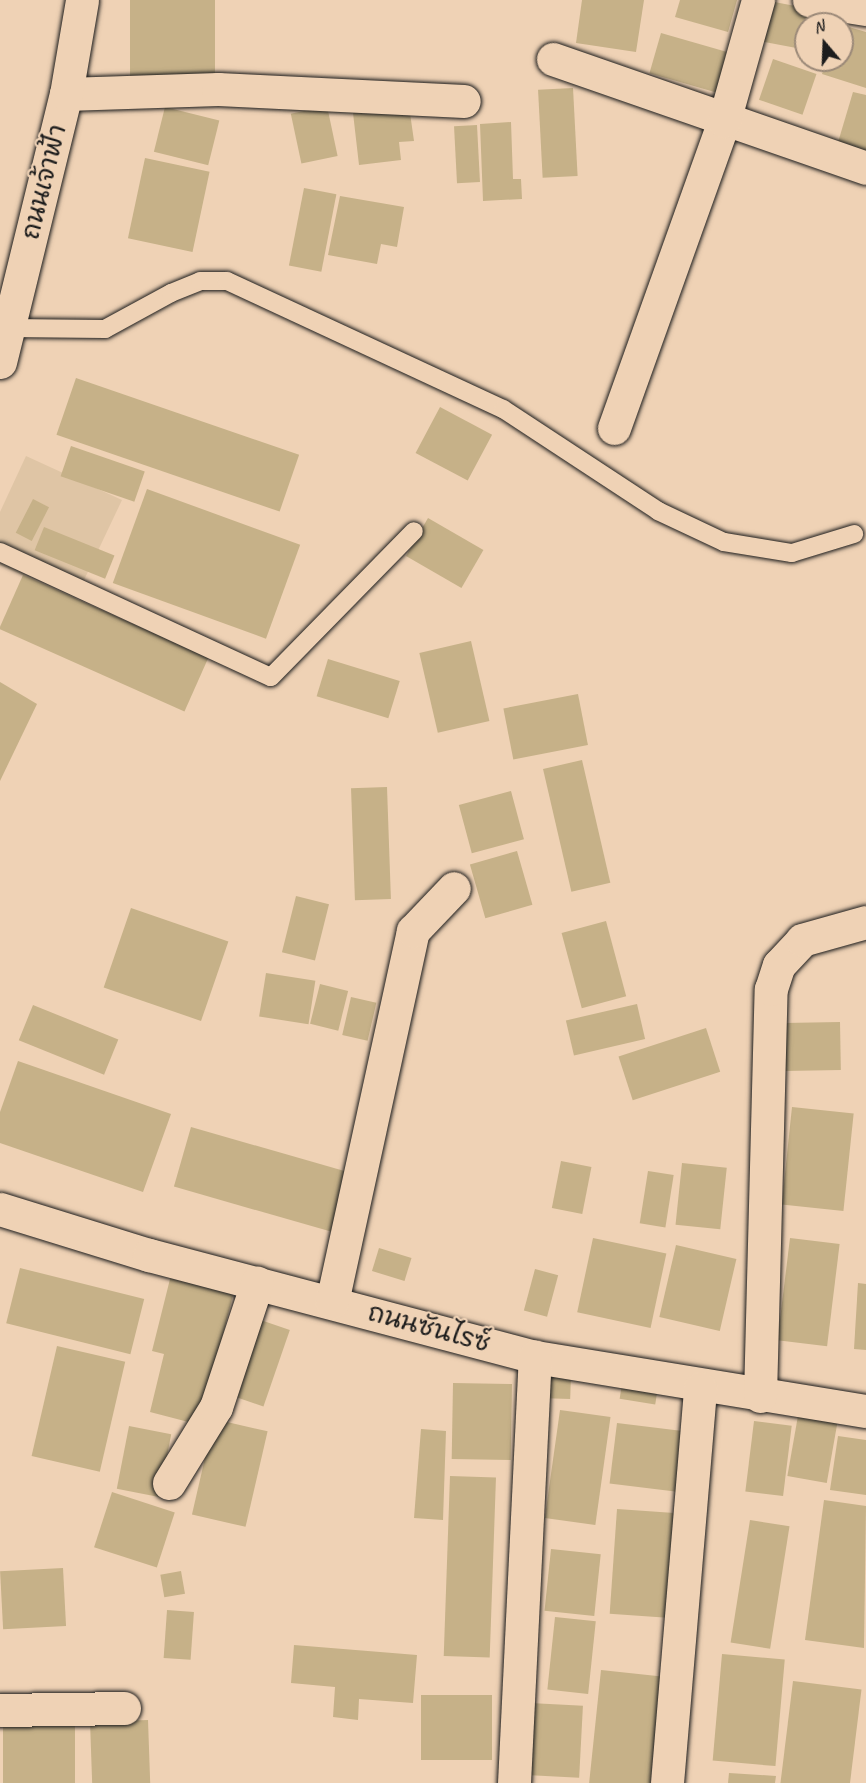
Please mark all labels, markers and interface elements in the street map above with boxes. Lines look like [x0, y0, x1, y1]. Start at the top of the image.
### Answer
north arrow [794, 12, 854, 72]
text: N [811, 16, 827, 38]
street label: ถนนเจ้าฟ้า [15, 121, 73, 243]
street label: ถนนซันไรซ์ [365, 1297, 493, 1359]

